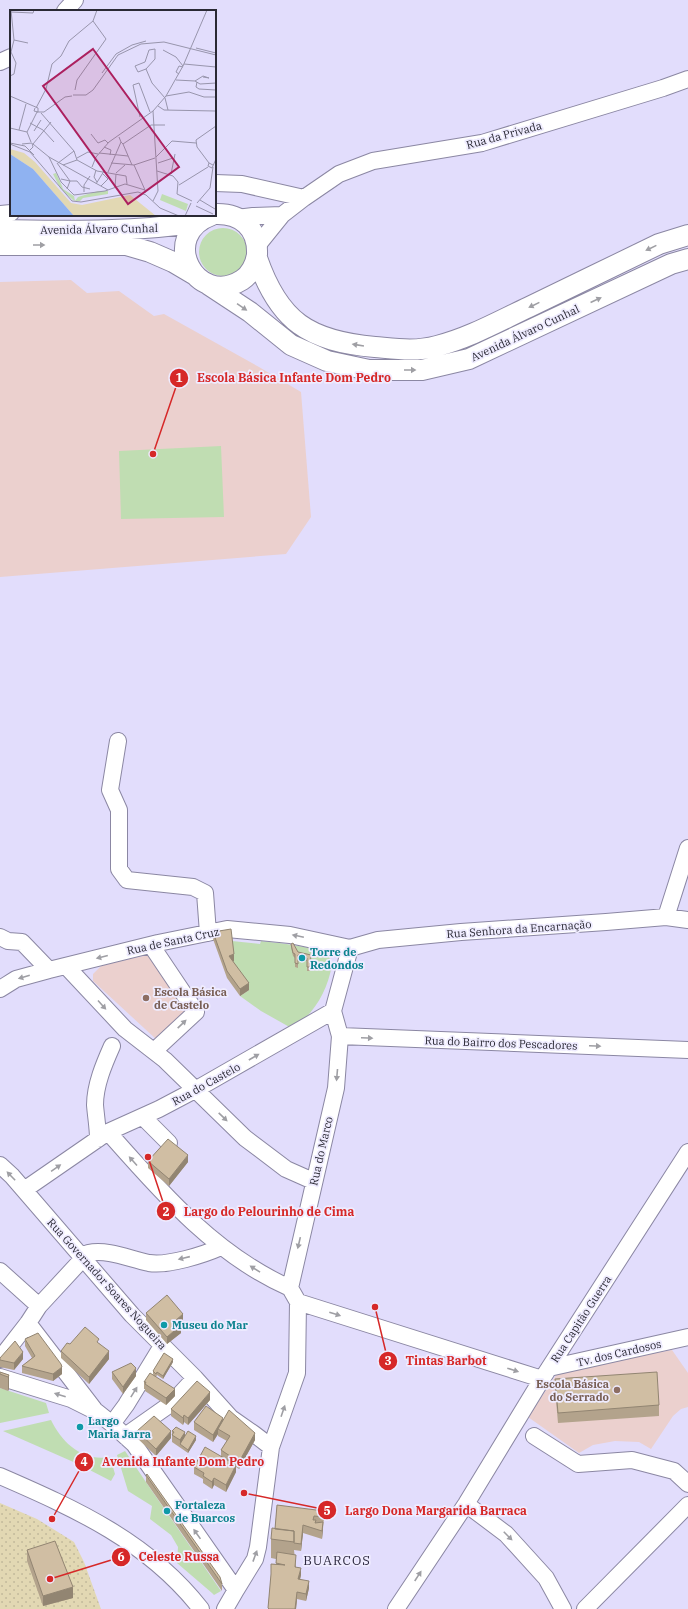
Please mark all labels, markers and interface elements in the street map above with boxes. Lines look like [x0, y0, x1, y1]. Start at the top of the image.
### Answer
inset map [10, 10, 216, 216]
street label: Rua da Privada [465, 118, 543, 152]
street label: Avenida Álvaro Cunhal [40, 221, 158, 237]
one-way arrow [33, 242, 46, 248]
one-way arrow [646, 245, 657, 251]
one-way arrow [590, 297, 601, 303]
one-way arrow [529, 301, 540, 308]
street label: Avenida Álvaro Cunhal [469, 302, 581, 364]
one-way arrow [236, 303, 247, 311]
one-way arrow [352, 342, 364, 348]
callout: Escola Básica Infante Dom Pedro [169, 366, 399, 390]
one-way arrow [404, 367, 417, 373]
text: 1 [175, 370, 183, 385]
text: Escola Básica Infante Dom Pedro [197, 370, 391, 385]
street label: Rua Senhora da Encarnação [446, 917, 592, 941]
street label: Rua de Santa Cruz [125, 924, 221, 958]
one-way arrow [292, 933, 304, 939]
place label: Torre de Redondos [310, 945, 364, 972]
marker: Torre de Redondos [297, 953, 307, 963]
one-way arrow [96, 954, 108, 960]
one-way arrow [17, 974, 29, 980]
place label: Escola Básica de Castelo [154, 985, 227, 1012]
marker: Escola Básica de Castelo [141, 993, 151, 1003]
one-way arrow [97, 1000, 106, 1010]
one-way arrow [177, 1019, 187, 1029]
street label: Rua do Bairro dos Pescadores [424, 1033, 578, 1053]
one-way arrow [361, 1034, 373, 1041]
one-way arrow [589, 1043, 601, 1050]
one-way arrow [248, 1053, 260, 1060]
street label: Rua do Castelo [169, 1060, 243, 1108]
one-way arrow [333, 1069, 340, 1081]
one-way arrow [218, 1112, 228, 1122]
street label: Rua do Marco [306, 1115, 336, 1187]
one-way arrow [129, 1156, 138, 1166]
one-way arrow [51, 1164, 61, 1172]
one-way arrow [6, 1171, 16, 1181]
callout: Largo do Pelourinho de Cima [156, 1199, 362, 1223]
text: 2 [162, 1204, 170, 1219]
text: Largo do Pelourinho de Cima [184, 1204, 354, 1219]
street label: Rua Governador Soares Nogueira [44, 1215, 170, 1353]
one-way arrow [296, 1237, 302, 1249]
one-way arrow [177, 1256, 190, 1262]
one-way arrow [250, 1265, 260, 1273]
street label: Rua Capitão Guerra [548, 1273, 614, 1365]
one-way arrow [330, 1311, 342, 1317]
place label: Museu do Mar [172, 1318, 248, 1332]
marker: Museu do Mar [159, 1320, 169, 1330]
street label: Tv. dos Cardosos [575, 1336, 663, 1370]
callout: Tintas Barbot [378, 1349, 494, 1373]
text: 3 [384, 1353, 392, 1368]
text: Tintas Barbot [406, 1353, 487, 1368]
one-way arrow [507, 1367, 519, 1373]
place label: Escola Básica do Serrado [536, 1377, 609, 1404]
marker: Escola Básica do Serrado [612, 1385, 622, 1395]
one-way arrow [130, 1387, 138, 1397]
one-way arrow [53, 1392, 65, 1398]
one-way arrow [281, 1404, 287, 1416]
place label: Largo Maria Jarra [88, 1414, 151, 1441]
marker: Largo Maria Jarra [75, 1422, 85, 1432]
callout: Avenida Infante Dom Pedro [74, 1450, 272, 1474]
text: 4 [80, 1454, 88, 1469]
text: Avenida Infante Dom Pedro [102, 1454, 264, 1469]
place label: Fortaleza de Buarcos [175, 1498, 235, 1525]
callout: Largo Dona Margarida Barraca [317, 1498, 535, 1522]
text: 5 [323, 1503, 331, 1518]
text: Largo Dona Margarida Barraca [345, 1503, 527, 1518]
marker: Fortaleza de Buarcos [162, 1506, 172, 1516]
one-way arrow [193, 1529, 201, 1539]
one-way arrow [503, 1531, 513, 1541]
callout: Celeste Russa [111, 1545, 228, 1569]
text: 6 [117, 1549, 125, 1564]
text: Celeste Russa [139, 1549, 220, 1564]
one-way arrow [252, 1550, 258, 1562]
district label: BUARCOS [303, 1552, 371, 1569]
one-way arrow [414, 1571, 422, 1582]

